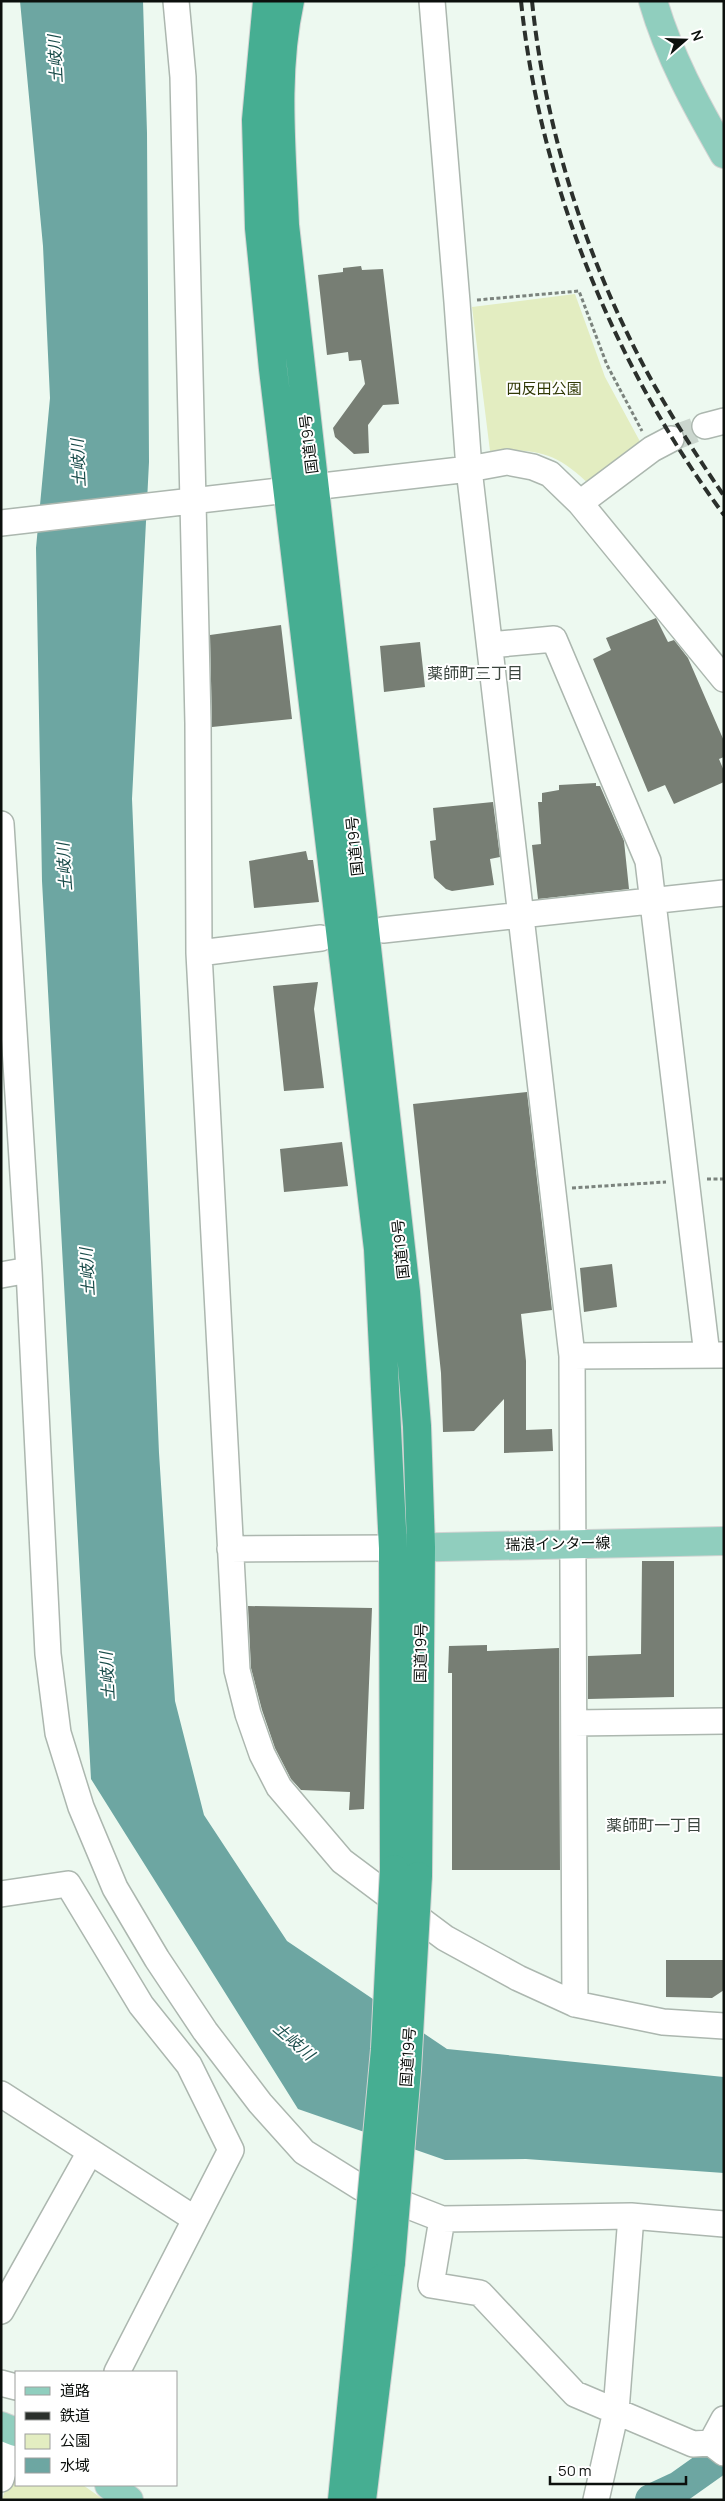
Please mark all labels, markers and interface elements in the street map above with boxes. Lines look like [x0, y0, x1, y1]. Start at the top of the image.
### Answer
north arrow [660, 15, 710, 65]
text: N [687, 27, 708, 43]
water label: 土岐川 [43, 32, 67, 84]
park label: 四反田公園 [506, 378, 582, 399]
street label: 国道19号 [294, 413, 323, 475]
water label: 土岐川 [66, 436, 90, 488]
district label: 薬師町三丁目 [427, 662, 523, 684]
street label: 国道19号 [341, 815, 368, 877]
water label: 土岐川 [51, 840, 77, 892]
street label: 国道19号 [387, 1218, 414, 1280]
water label: 土岐川 [75, 1245, 99, 1297]
street label: 瑞浪インター線 [505, 1532, 611, 1555]
street label: 国道19号 [409, 1623, 432, 1683]
water label: 土岐川 [95, 1649, 119, 1701]
district label: 薬師町一丁目 [606, 1814, 702, 1836]
water label: 土岐川 [269, 2017, 321, 2066]
street label: 国道19号 [395, 2026, 420, 2088]
legend [15, 2371, 178, 2486]
text: 道路 [60, 2380, 90, 2401]
text: 鉄道 [60, 2405, 90, 2426]
text: 公園 [60, 2430, 90, 2451]
scale bar [550, 2454, 686, 2486]
text: 水域 [60, 2455, 90, 2476]
text: 50 m [558, 2460, 592, 2481]

